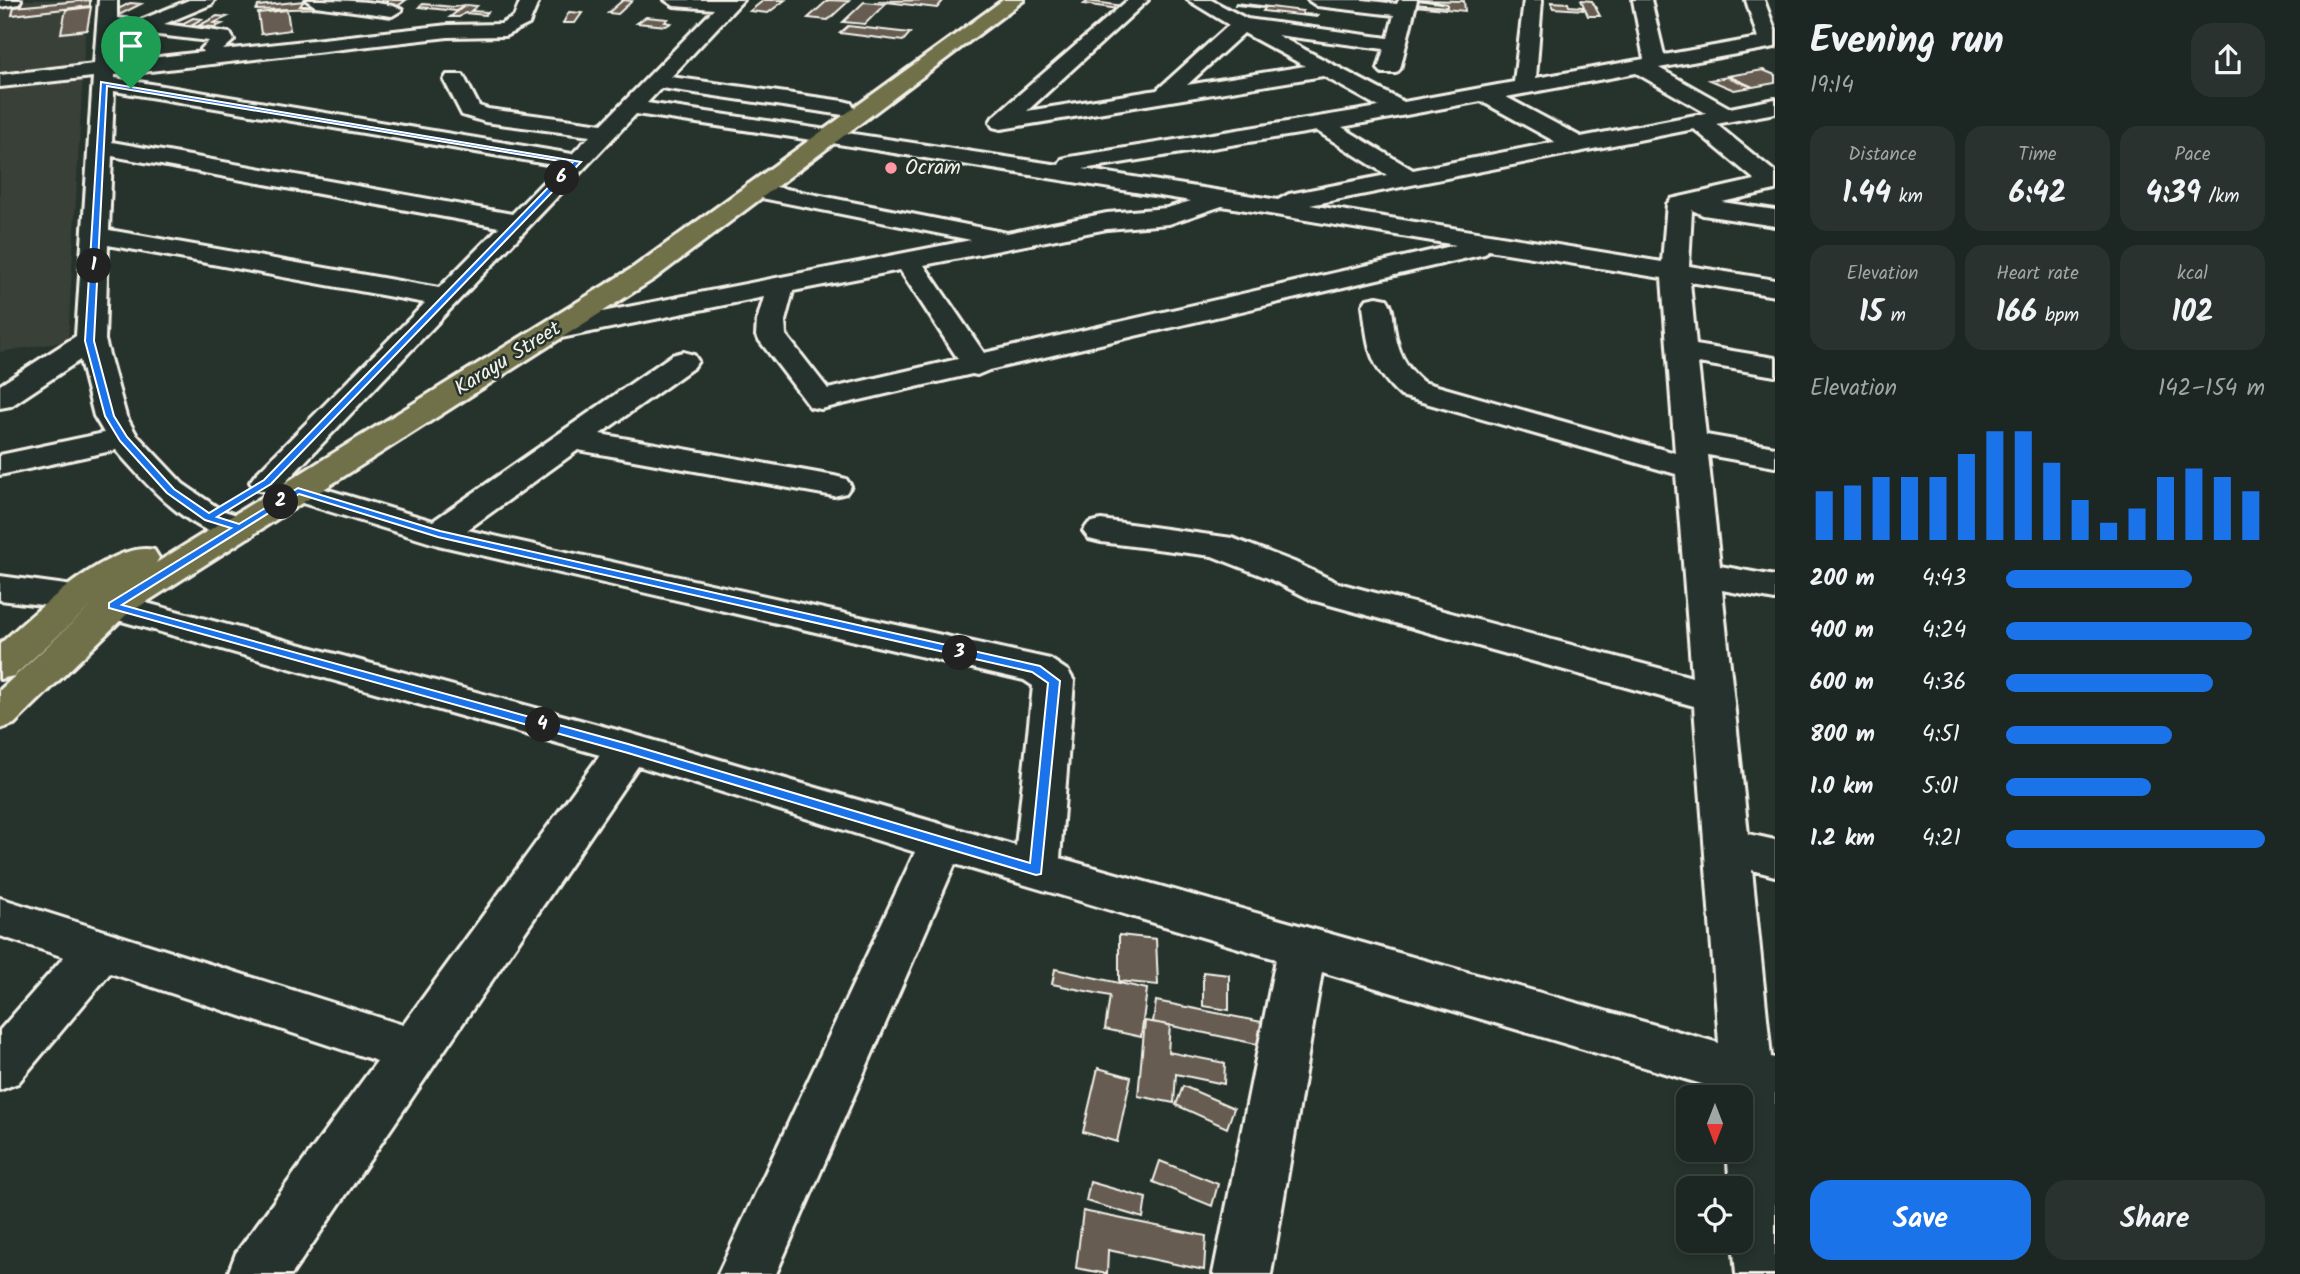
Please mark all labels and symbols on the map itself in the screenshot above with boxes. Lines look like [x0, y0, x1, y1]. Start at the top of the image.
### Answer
pin [101, 16, 161, 88]
place label: Ocram [905, 152, 961, 185]
pin: 6 [544, 160, 580, 196]
marker: Ocram [883, 160, 899, 176]
pin: 1 [76, 248, 112, 284]
street label: Karayu Street [448, 313, 569, 405]
pin: 2 [264, 484, 298, 520]
pin: 3 [942, 636, 978, 670]
pin: 4 [526, 708, 560, 742]
north arrow [1676, 1085, 1754, 1162]

